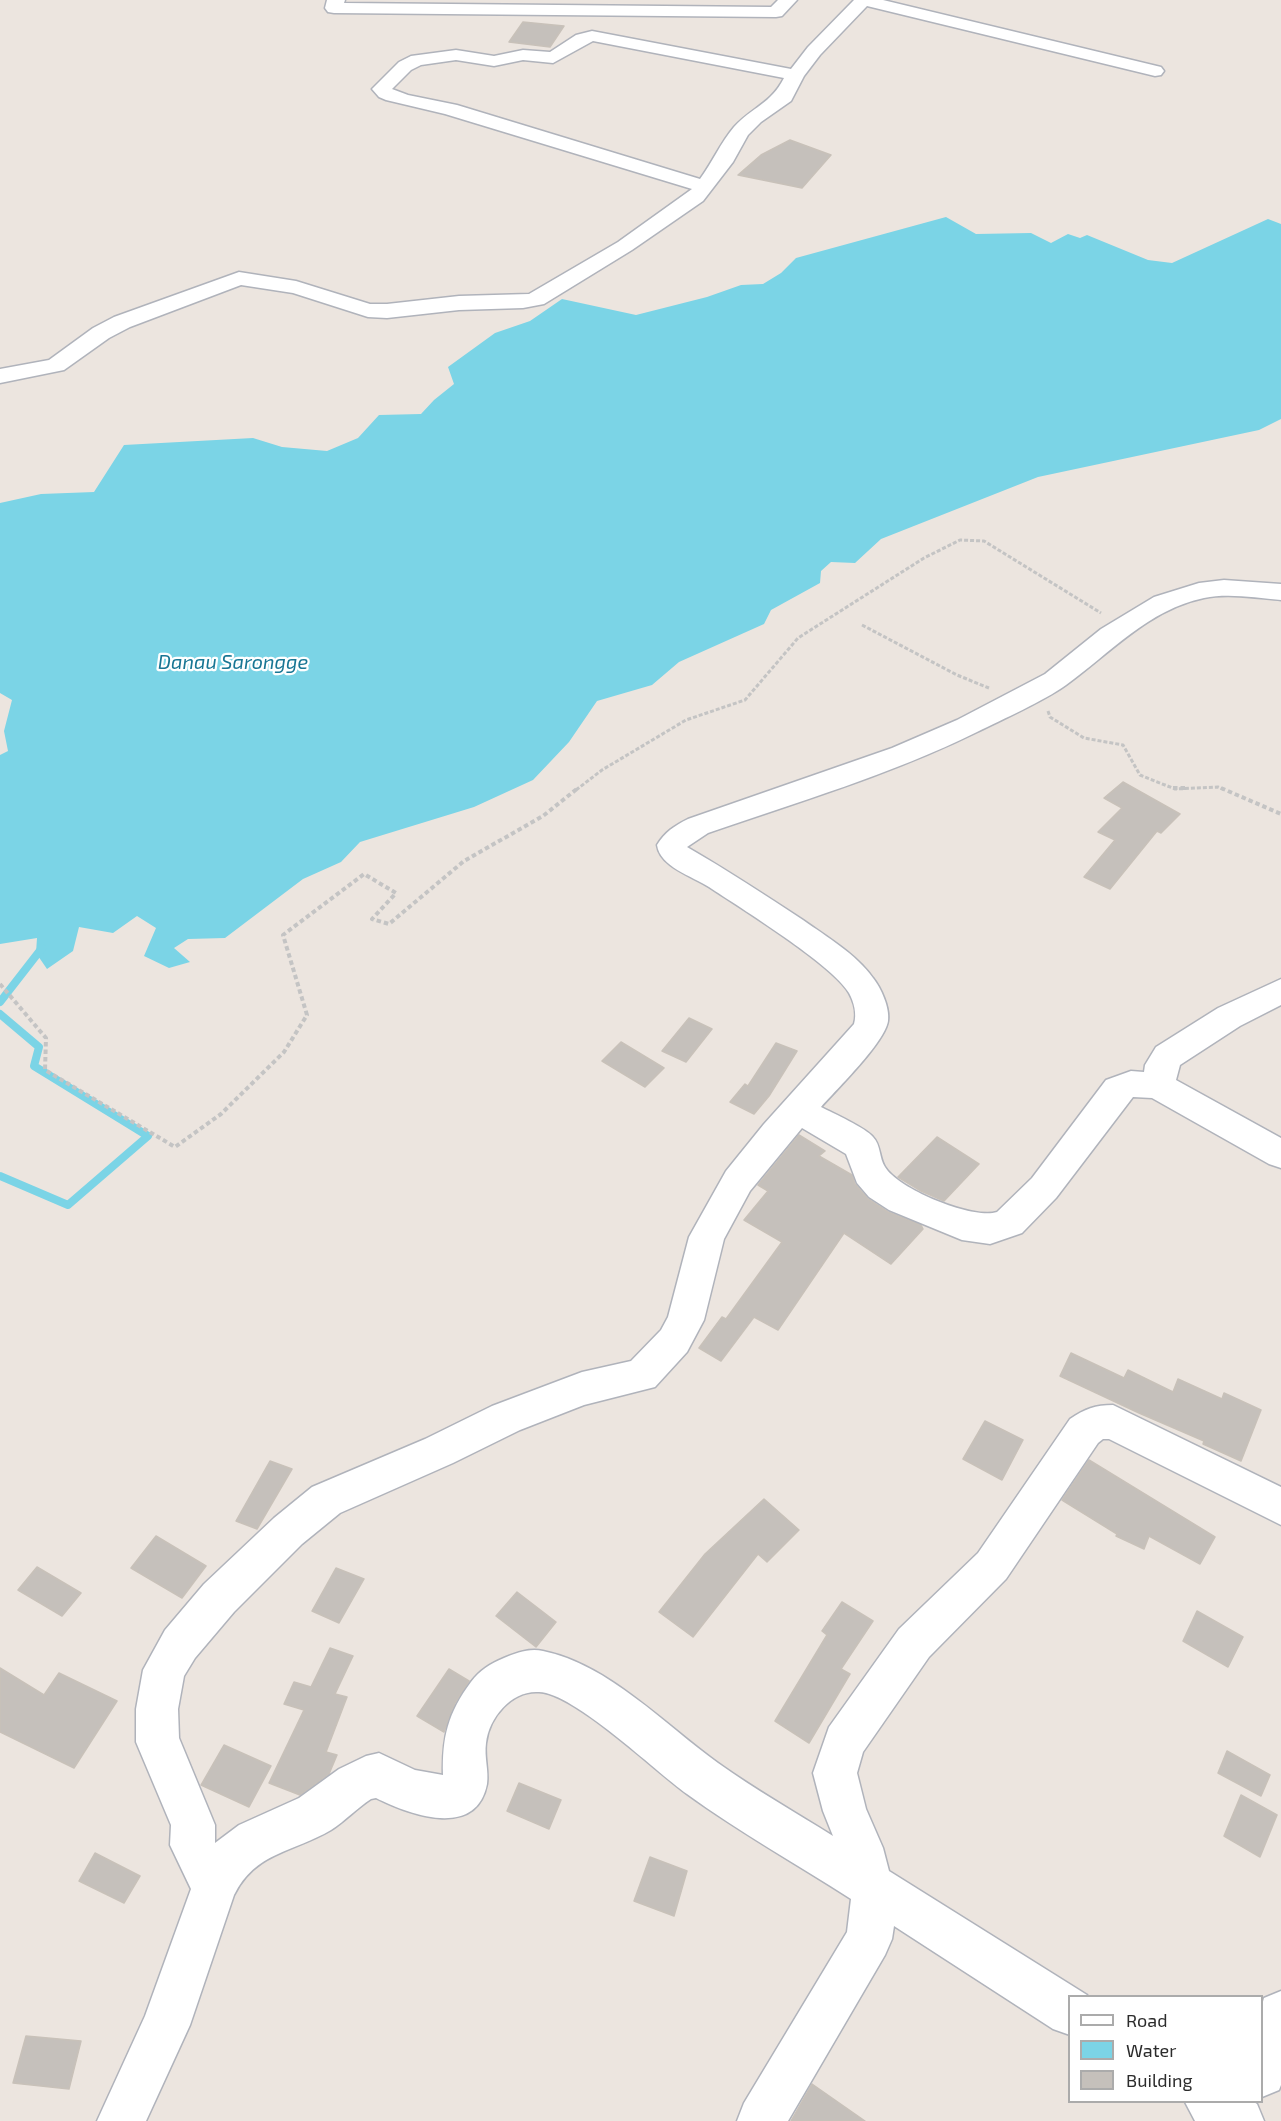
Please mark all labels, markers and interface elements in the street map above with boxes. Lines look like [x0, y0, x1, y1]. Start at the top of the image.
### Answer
water label: Danau Sarongge [158, 650, 308, 674]
legend [1068, 1995, 1263, 2103]
text: Road [1126, 2009, 1167, 2031]
text: Water [1126, 2039, 1176, 2061]
text: Building [1126, 2069, 1193, 2091]

